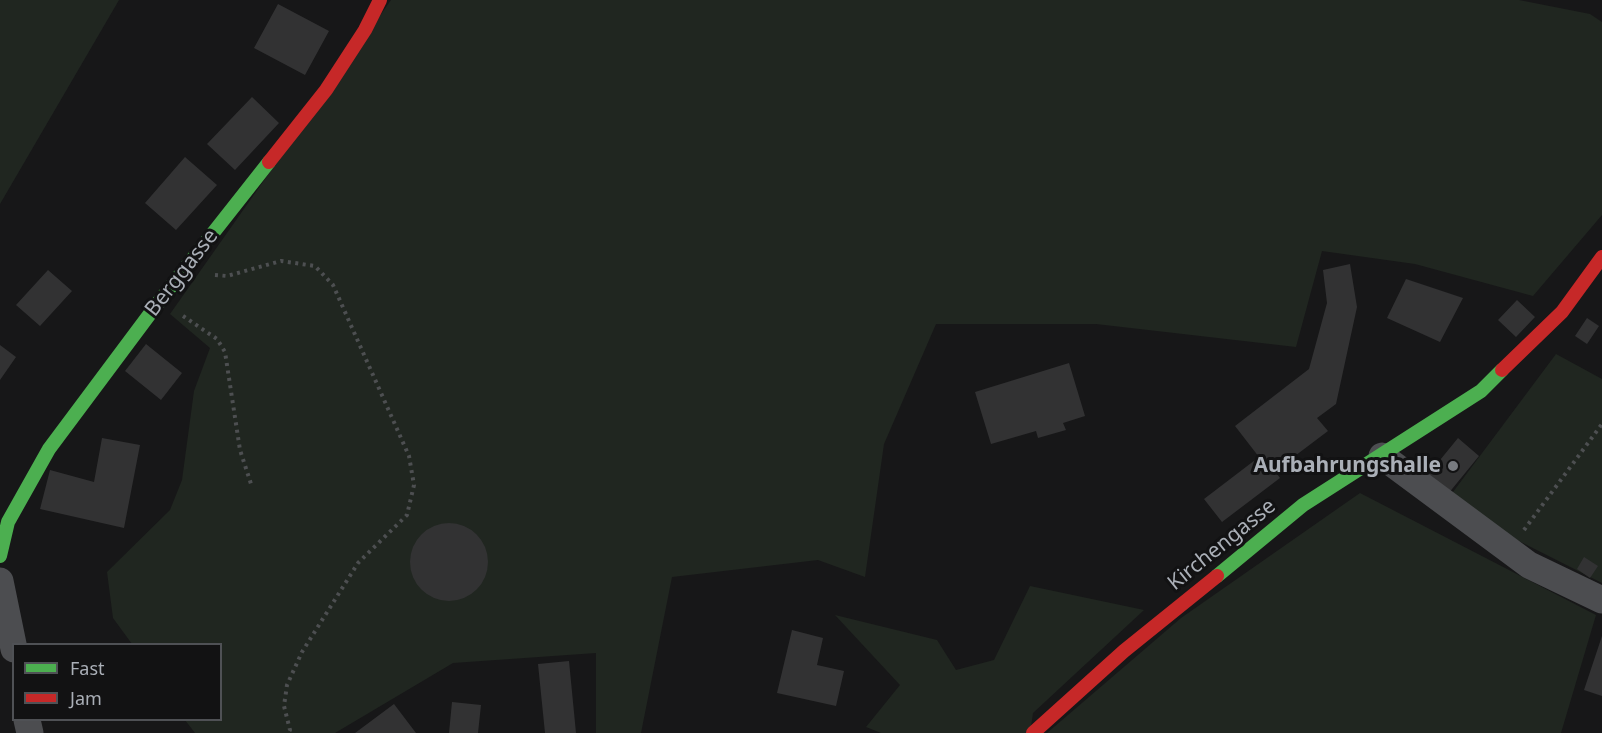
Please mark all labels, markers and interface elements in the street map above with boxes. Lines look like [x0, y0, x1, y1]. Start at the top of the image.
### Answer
street label: Berggasse [140, 224, 224, 322]
place label: Aufbahrungshalle [1253, 453, 1441, 479]
marker: Aufbahrungshalle [1446, 459, 1460, 473]
street label: Kirchengasse [1163, 494, 1281, 596]
legend [12, 643, 222, 721]
text: Fast [70, 656, 105, 680]
text: Jam [70, 686, 102, 710]

